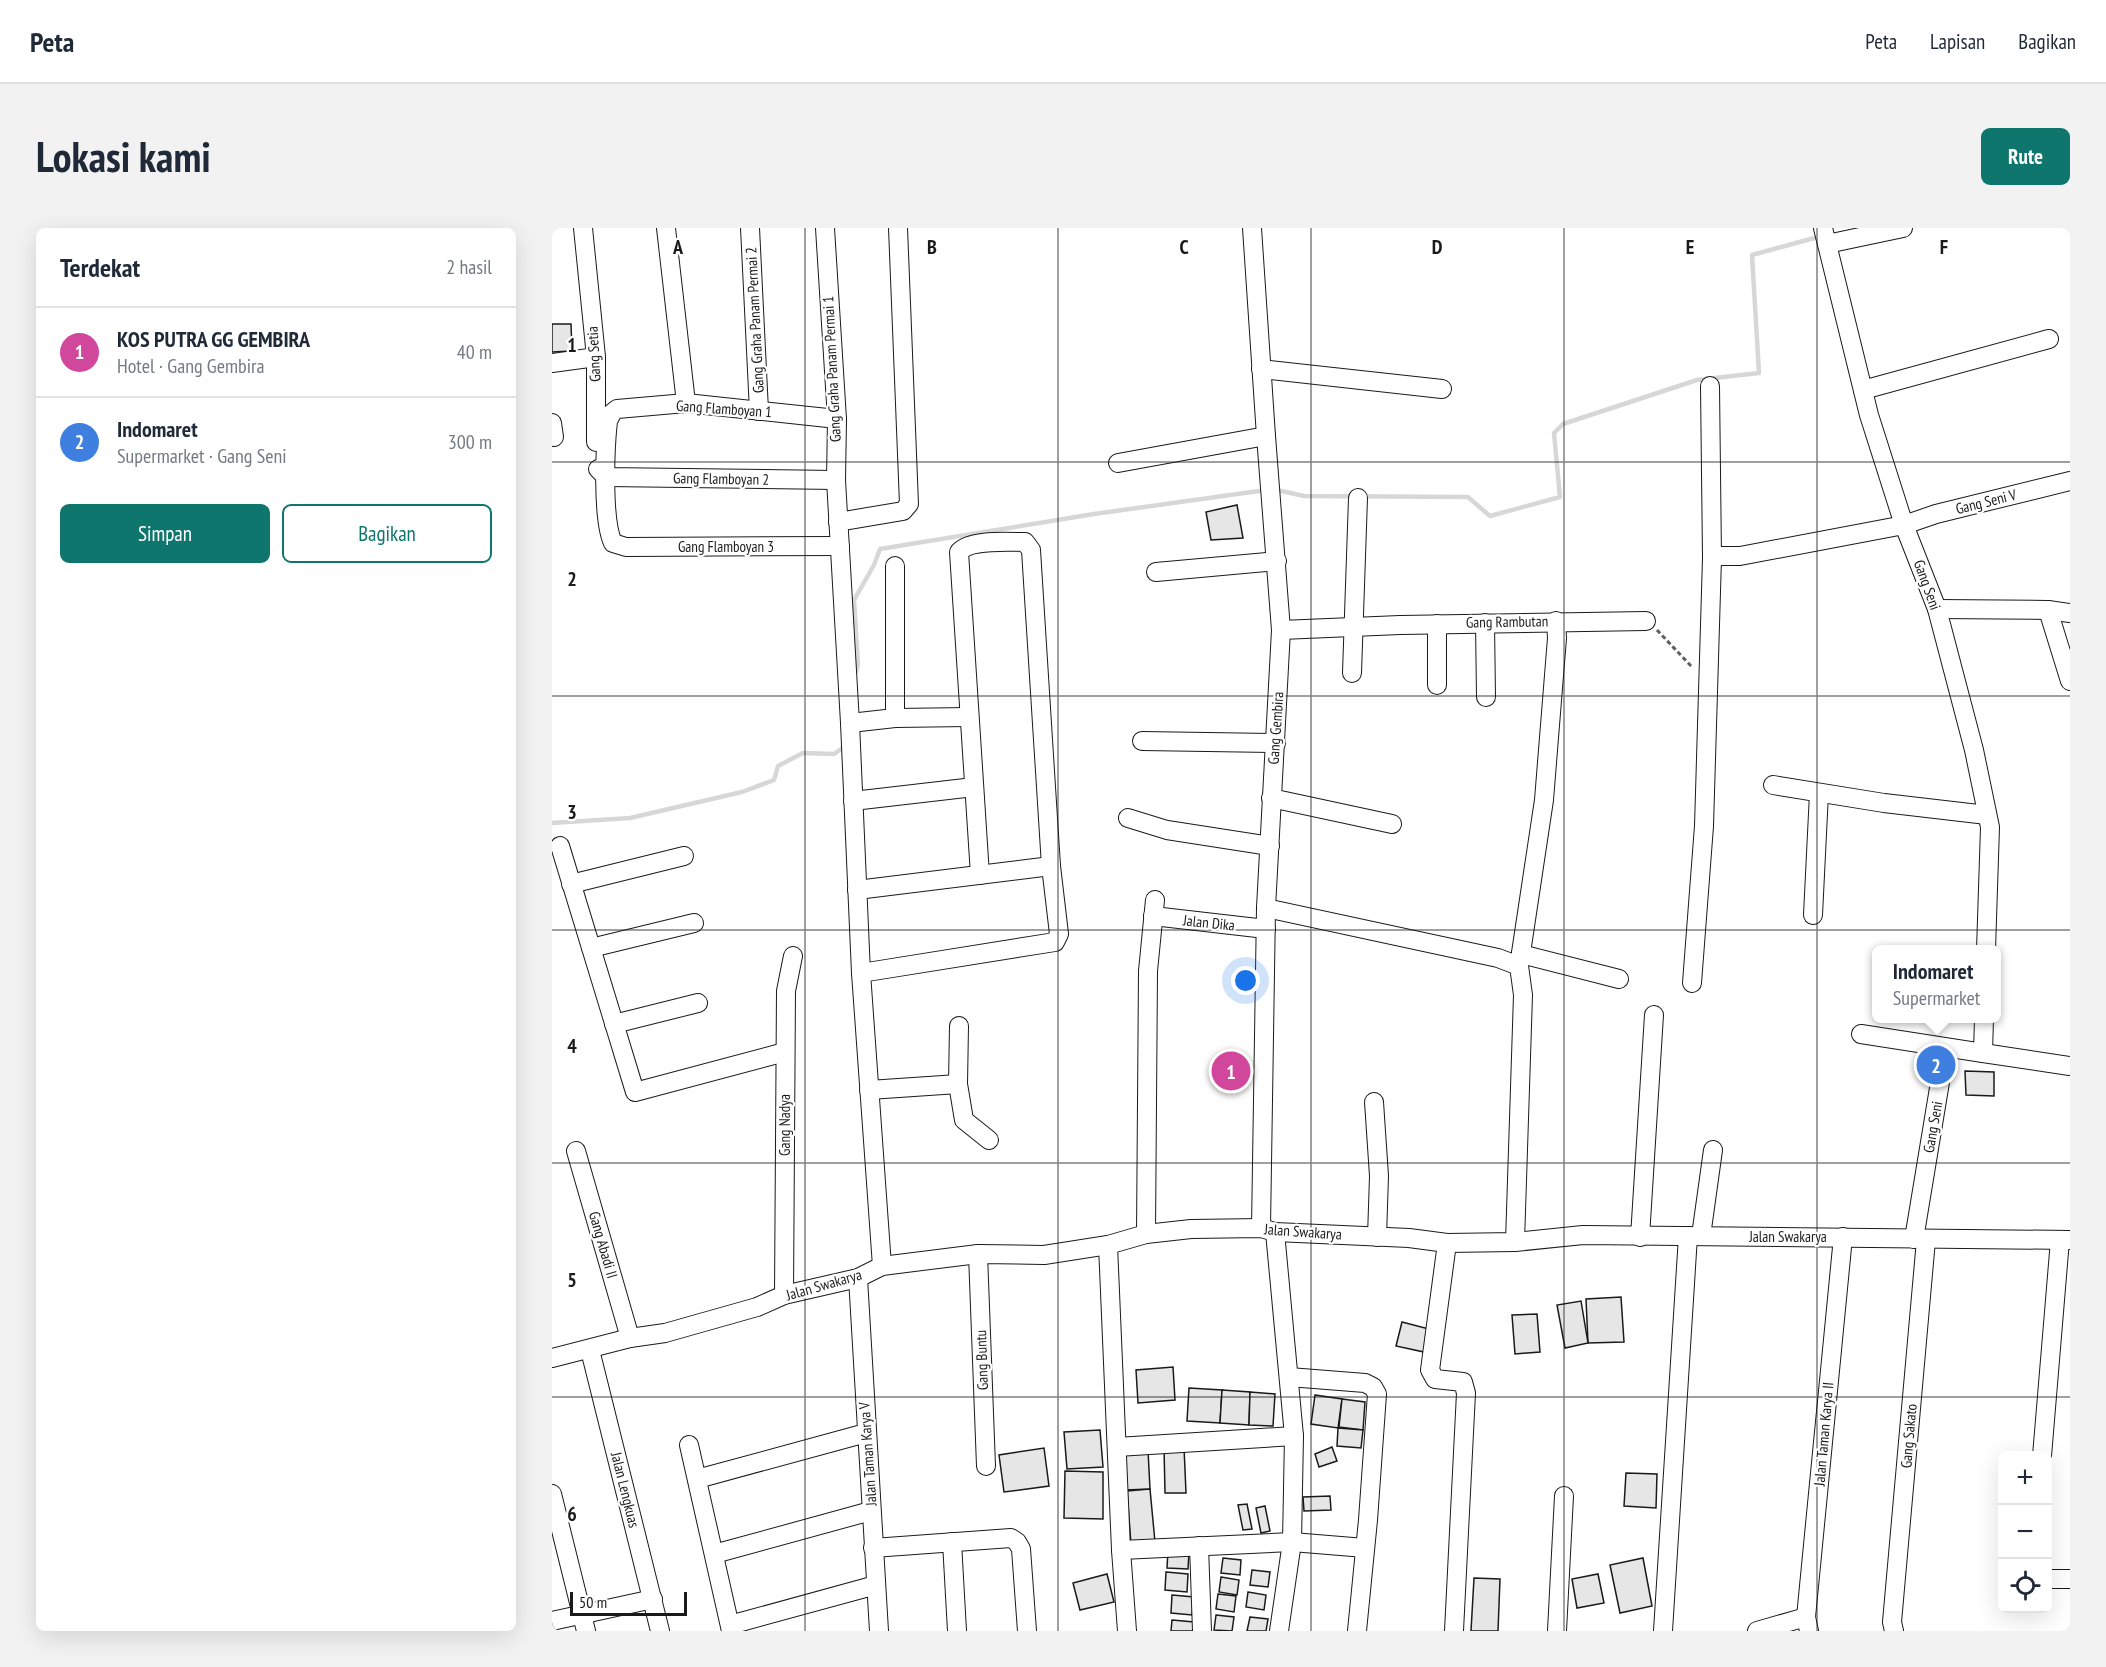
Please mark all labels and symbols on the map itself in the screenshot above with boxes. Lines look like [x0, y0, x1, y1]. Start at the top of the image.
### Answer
text: A [672, 234, 684, 260]
text: B [927, 234, 937, 260]
text: C [1179, 234, 1189, 260]
text: D [1432, 234, 1443, 260]
text: E [1686, 234, 1694, 260]
text: F [1940, 234, 1948, 260]
street label: Gang Graha Panam Permai 2 [741, 246, 768, 394]
street label: Gang Graha Panam Permai 1 [818, 295, 845, 443]
street label: Gang Setia [583, 326, 604, 382]
text: 1 [567, 332, 577, 358]
street label: Gang Flamboyan 1 [675, 396, 773, 421]
street label: Gang Flamboyan 2 [673, 468, 769, 489]
street label: Gang Seni V [1954, 485, 2018, 518]
street label: Gang Flamboyan 3 [678, 537, 774, 556]
street label: Gang Seni [1910, 557, 1945, 613]
text: 2 [567, 566, 577, 592]
street label: Gang Rambutan [1466, 611, 1548, 632]
street label: Gang Gembira [1263, 691, 1288, 765]
text: 3 [567, 799, 577, 825]
street label: Jalan Dika [1181, 910, 1236, 935]
your location [1231, 966, 1260, 995]
text: 4 [567, 1033, 577, 1059]
pin: 2 [1916, 1042, 1956, 1088]
pin: 1 [1212, 1048, 1250, 1094]
street label: Gang Nadya [775, 1094, 794, 1156]
street label: Gang Seni [1919, 1100, 1946, 1154]
street label: Gang Abadi II [585, 1209, 622, 1281]
street label: Jalan Swakarya [1263, 1219, 1342, 1244]
street label: Jalan Swakarya [1748, 1227, 1827, 1246]
street label: Jalan Swakarya [783, 1265, 864, 1305]
text: 5 [567, 1267, 577, 1293]
street label: Gang Buntu [971, 1329, 992, 1391]
street label: Jalan Taman Karya II [1809, 1381, 1838, 1488]
street label: Jalan Taman Karya V [854, 1401, 881, 1508]
street label: Gang Sakato [1896, 1403, 1921, 1469]
street label: Jalan Lengkuas [607, 1449, 644, 1530]
text: 6 [567, 1501, 577, 1527]
scale bar [570, 1589, 687, 1616]

